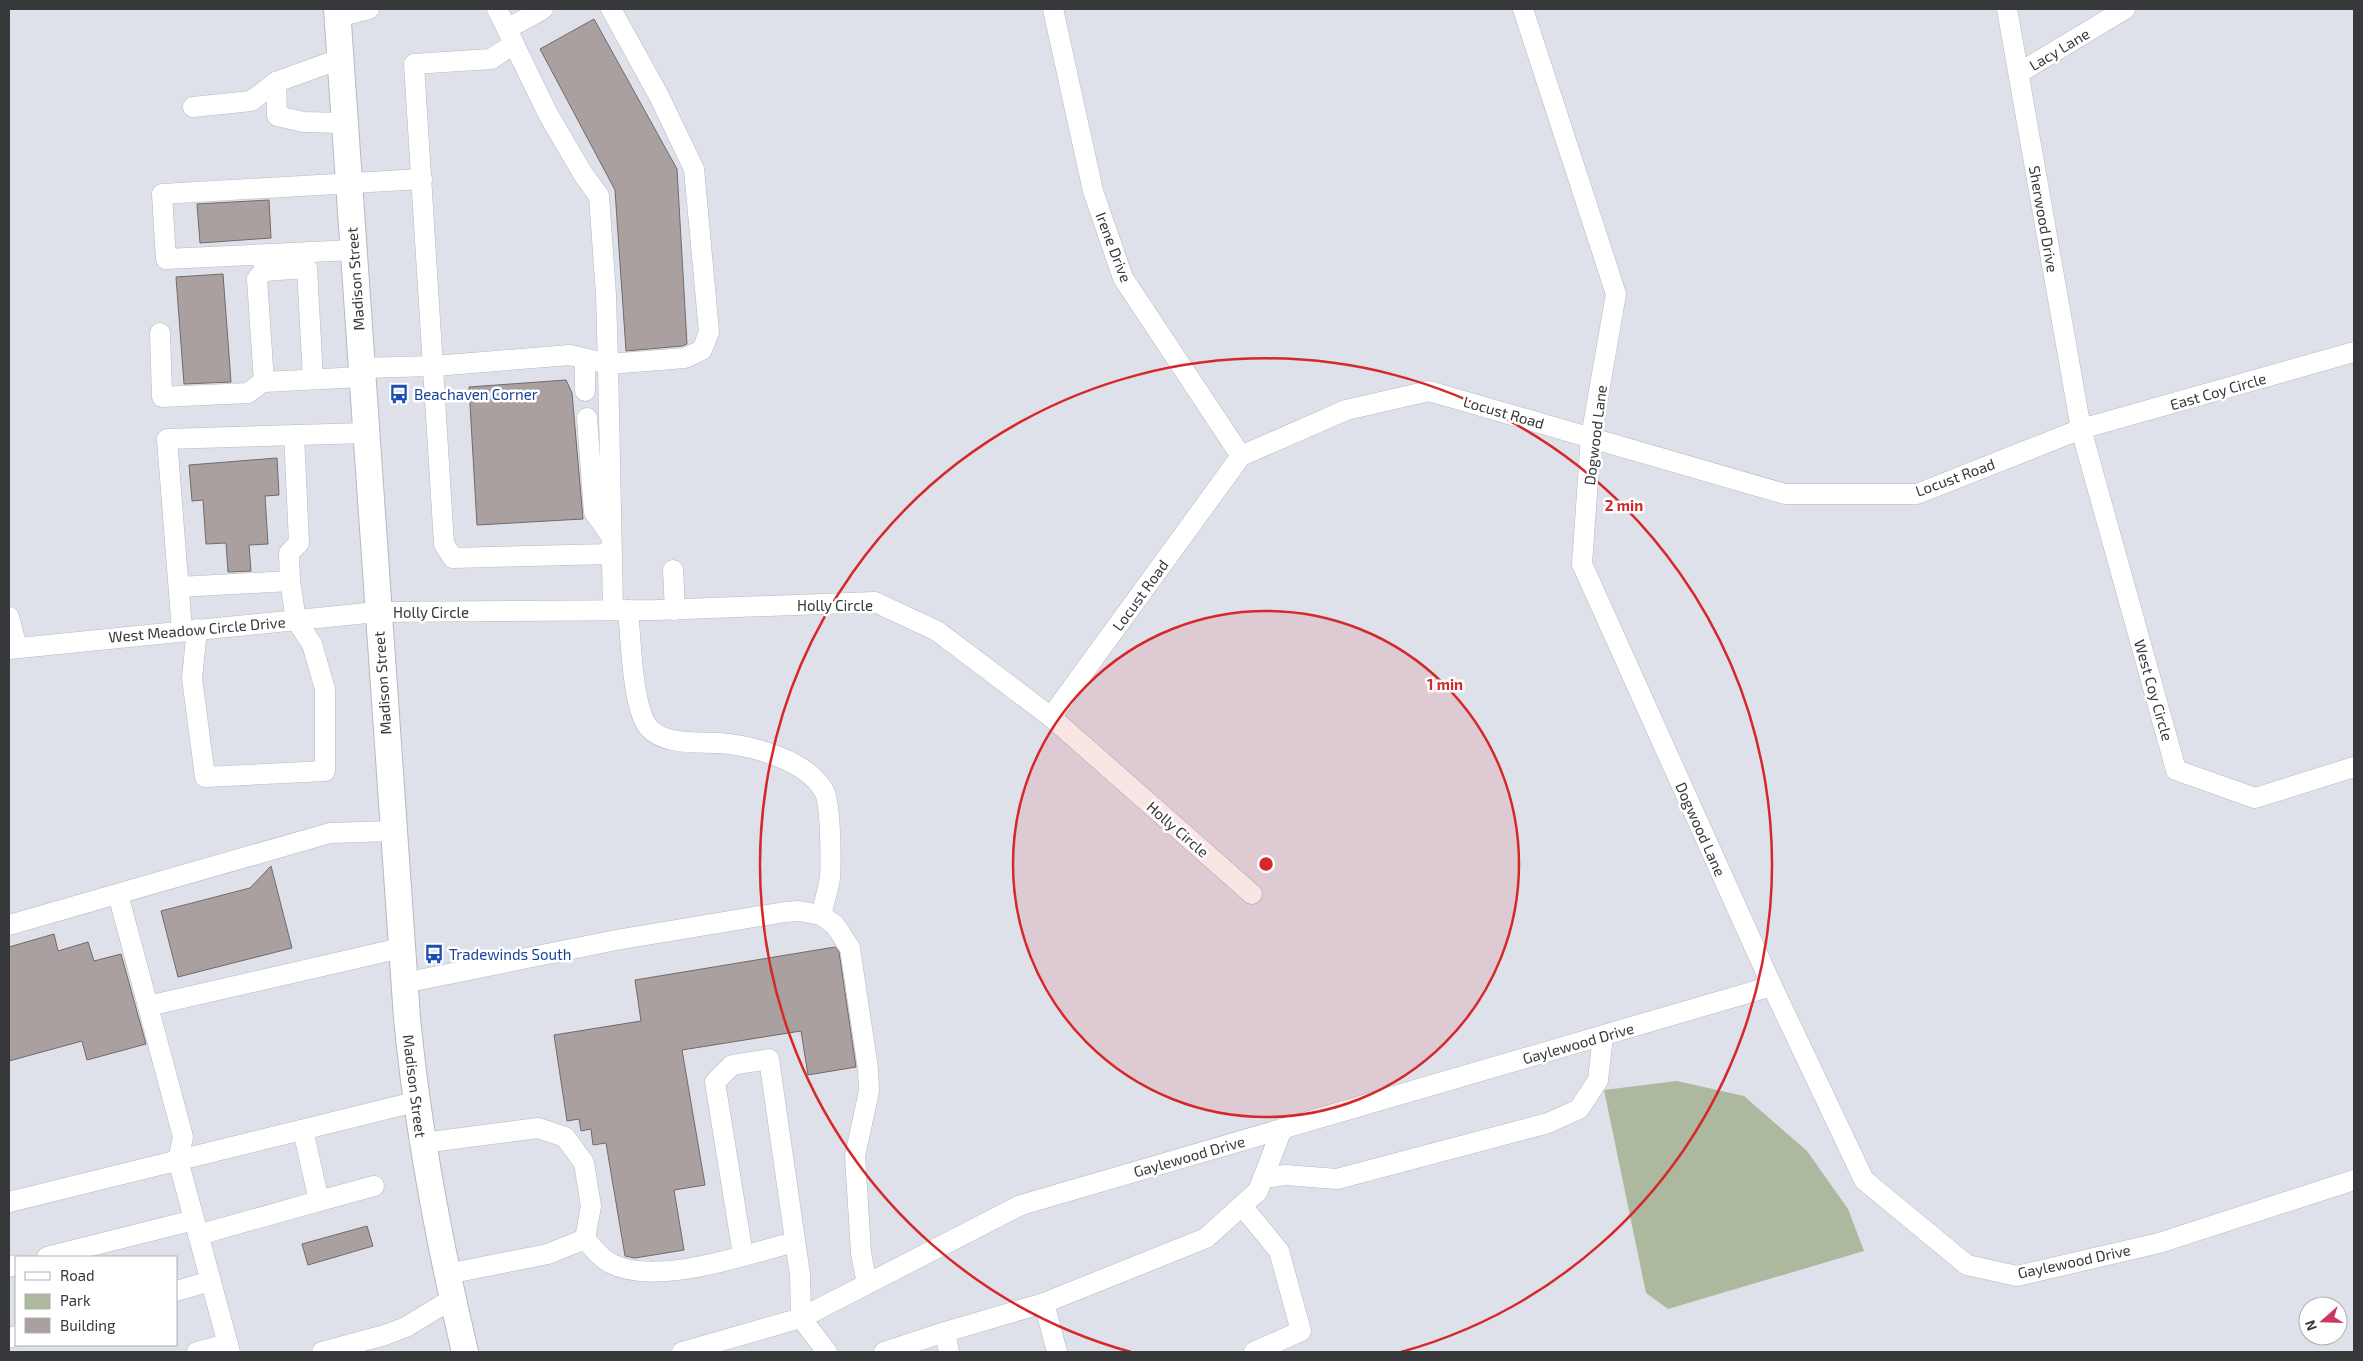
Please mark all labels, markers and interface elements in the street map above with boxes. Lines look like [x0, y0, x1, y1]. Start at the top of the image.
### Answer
street label: Lacy Lane [2026, 24, 2092, 74]
street label: Sherwood Drive [2026, 164, 2062, 274]
street label: Irene Drive [1092, 209, 1136, 285]
street label: Madison Street [342, 226, 368, 331]
street label: East Coy Circle [2168, 369, 2268, 413]
bus stop icon: Beachaven Corner [388, 383, 410, 405]
street label: Dogwood Lane [1580, 384, 1610, 486]
place label: Beachaven Corner [414, 385, 538, 403]
street label: Locust Road [1461, 392, 1547, 432]
street label: Locust Road [1913, 454, 1997, 500]
text: 2 min [1605, 496, 1643, 514]
street label: Locust Road [1108, 556, 1172, 634]
street label: Holly Circle [797, 596, 873, 614]
street label: Holly Circle [393, 603, 469, 621]
street label: West Meadow Circle Drive [108, 612, 286, 646]
street label: Madison Street [369, 630, 395, 735]
street label: West Coy Circle [2131, 637, 2177, 743]
text: 1 min [1427, 675, 1463, 693]
street label: Dogwood Lane [1672, 779, 1730, 879]
street label: Holly Circle [1143, 797, 1213, 861]
centre of rings [1257, 855, 1275, 873]
bus stop icon: Tradewinds South [423, 943, 445, 965]
place label: Tradewinds South [449, 945, 572, 963]
street label: Gaylewood Drive [1520, 1018, 1636, 1068]
street label: Madison Street [400, 1033, 430, 1139]
street label: Gaylewood Drive [1131, 1131, 1247, 1181]
street label: Gaylewood Drive [2016, 1240, 2132, 1282]
legend [15, 1256, 178, 1346]
text: Road [60, 1266, 95, 1284]
text: Park [60, 1291, 91, 1309]
north arrow [2298, 1296, 2348, 1346]
text: Building [60, 1316, 116, 1334]
text: N [2301, 1318, 2320, 1333]

